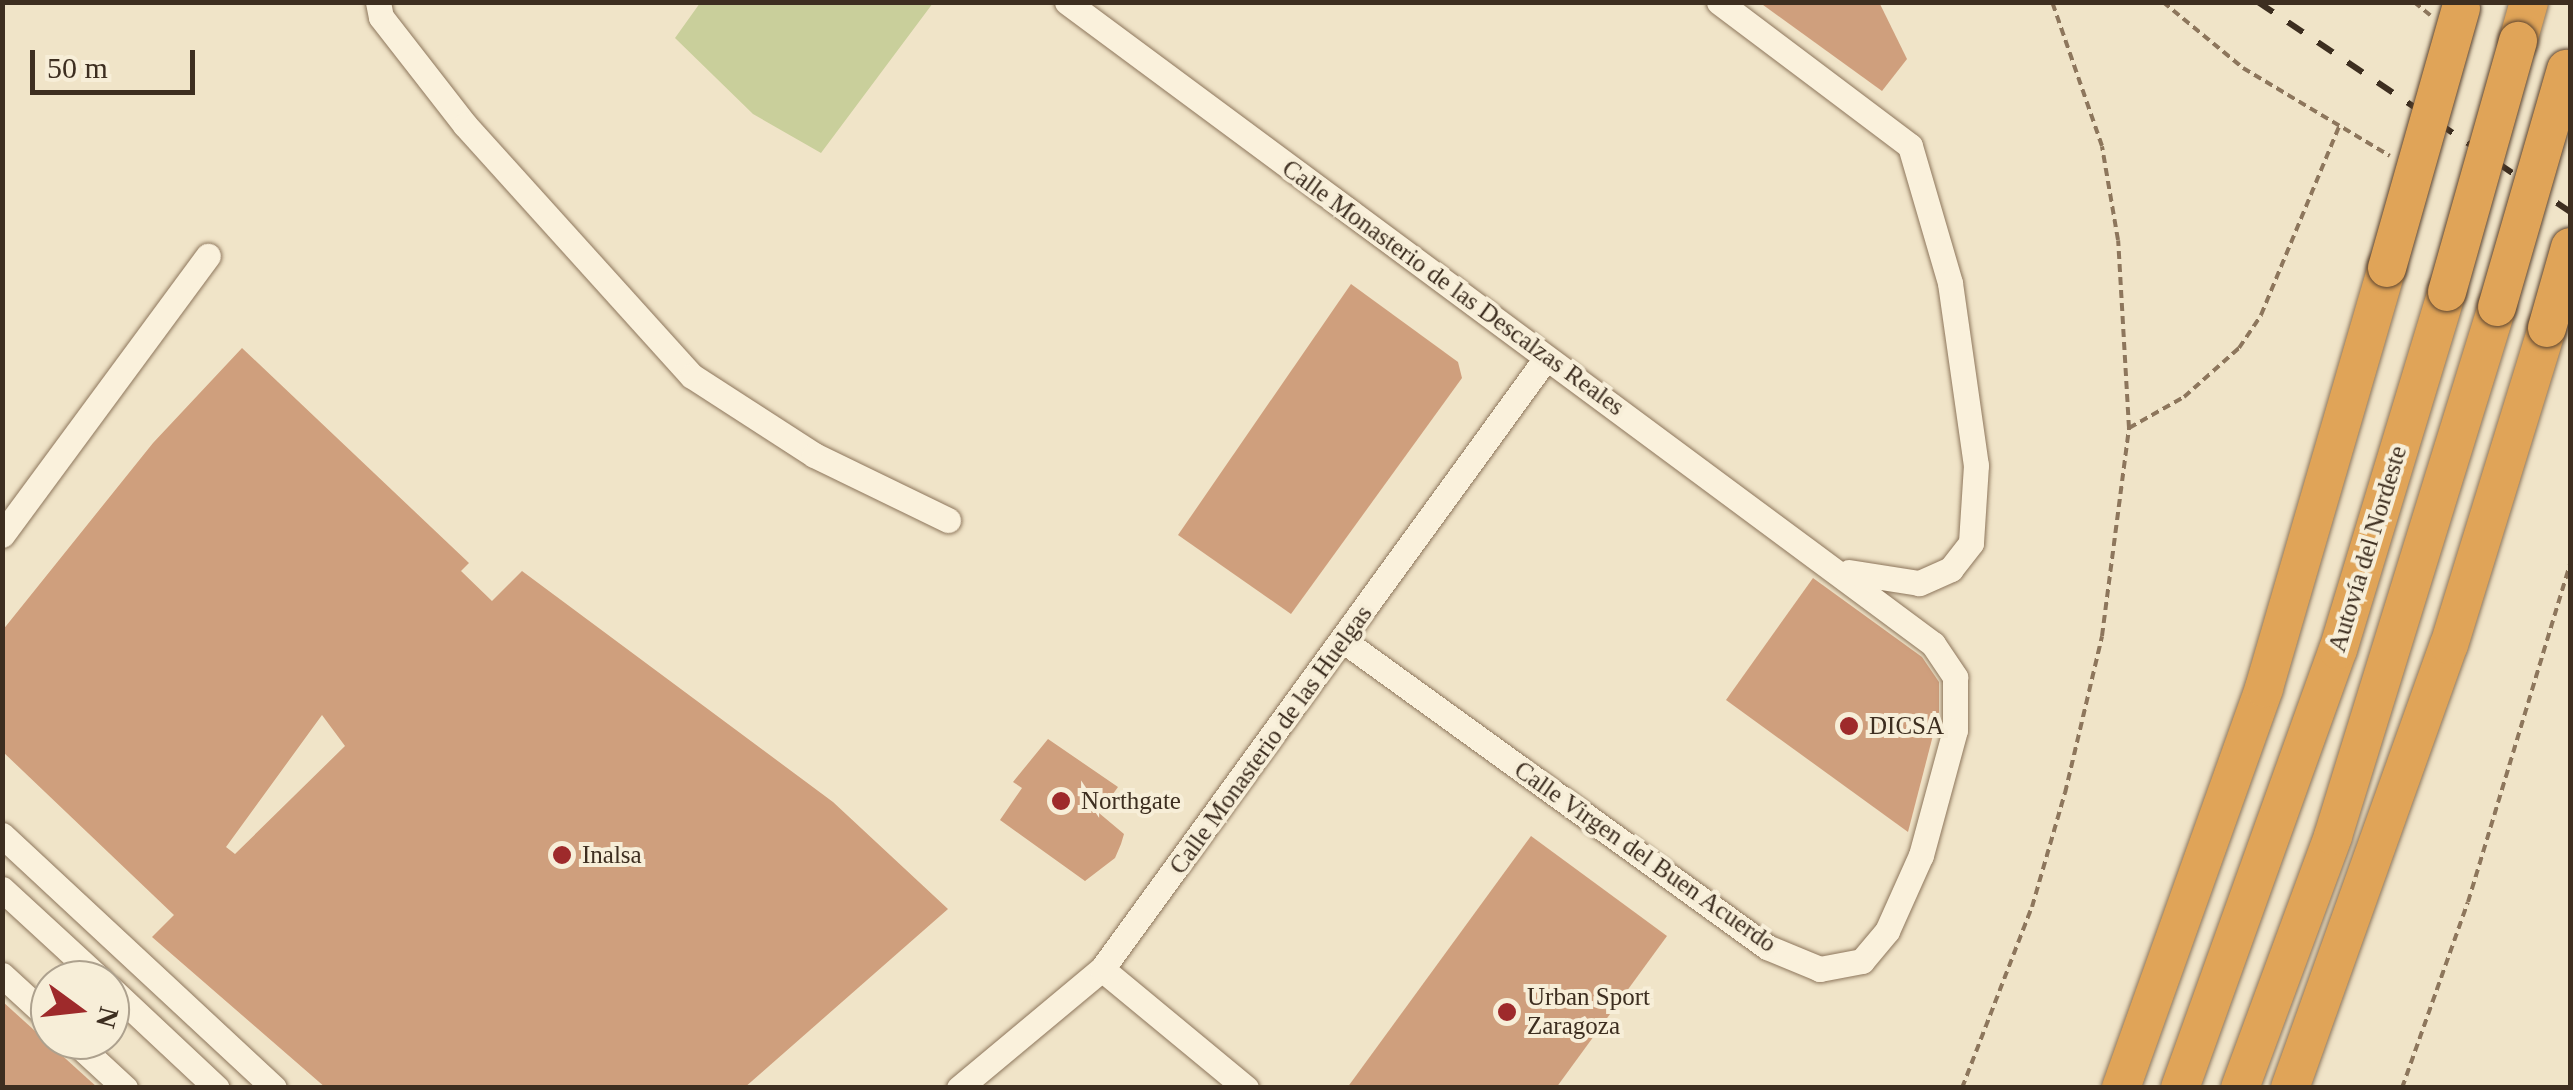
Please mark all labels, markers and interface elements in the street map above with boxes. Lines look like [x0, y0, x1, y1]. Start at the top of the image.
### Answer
scale bar [35, 30, 200, 92]
text: 50 m [47, 51, 108, 84]
street label: Calle Monasterio de las Descalzas Reales [1276, 154, 1630, 422]
street label: Autovía del Nordeste [2322, 442, 2414, 656]
street label: Calle Monasterio de las Huelgas [1163, 600, 1379, 880]
place label: DICSA [1869, 711, 1944, 741]
marker: DICSA [1838, 715, 1860, 737]
street label: Calle Virgen del Buen Acuerdo [1508, 754, 1782, 960]
place label: Northgate [1081, 786, 1181, 816]
marker: Northgate [1050, 790, 1072, 812]
place label: Inalsa [582, 840, 642, 870]
marker: Inalsa [551, 844, 573, 866]
north arrow [30, 960, 130, 1060]
place label: Urban Sport Zaragoza [1527, 983, 1650, 1042]
marker: Urban Sport Zaragoza [1496, 1001, 1518, 1023]
text: N [90, 1004, 125, 1031]

